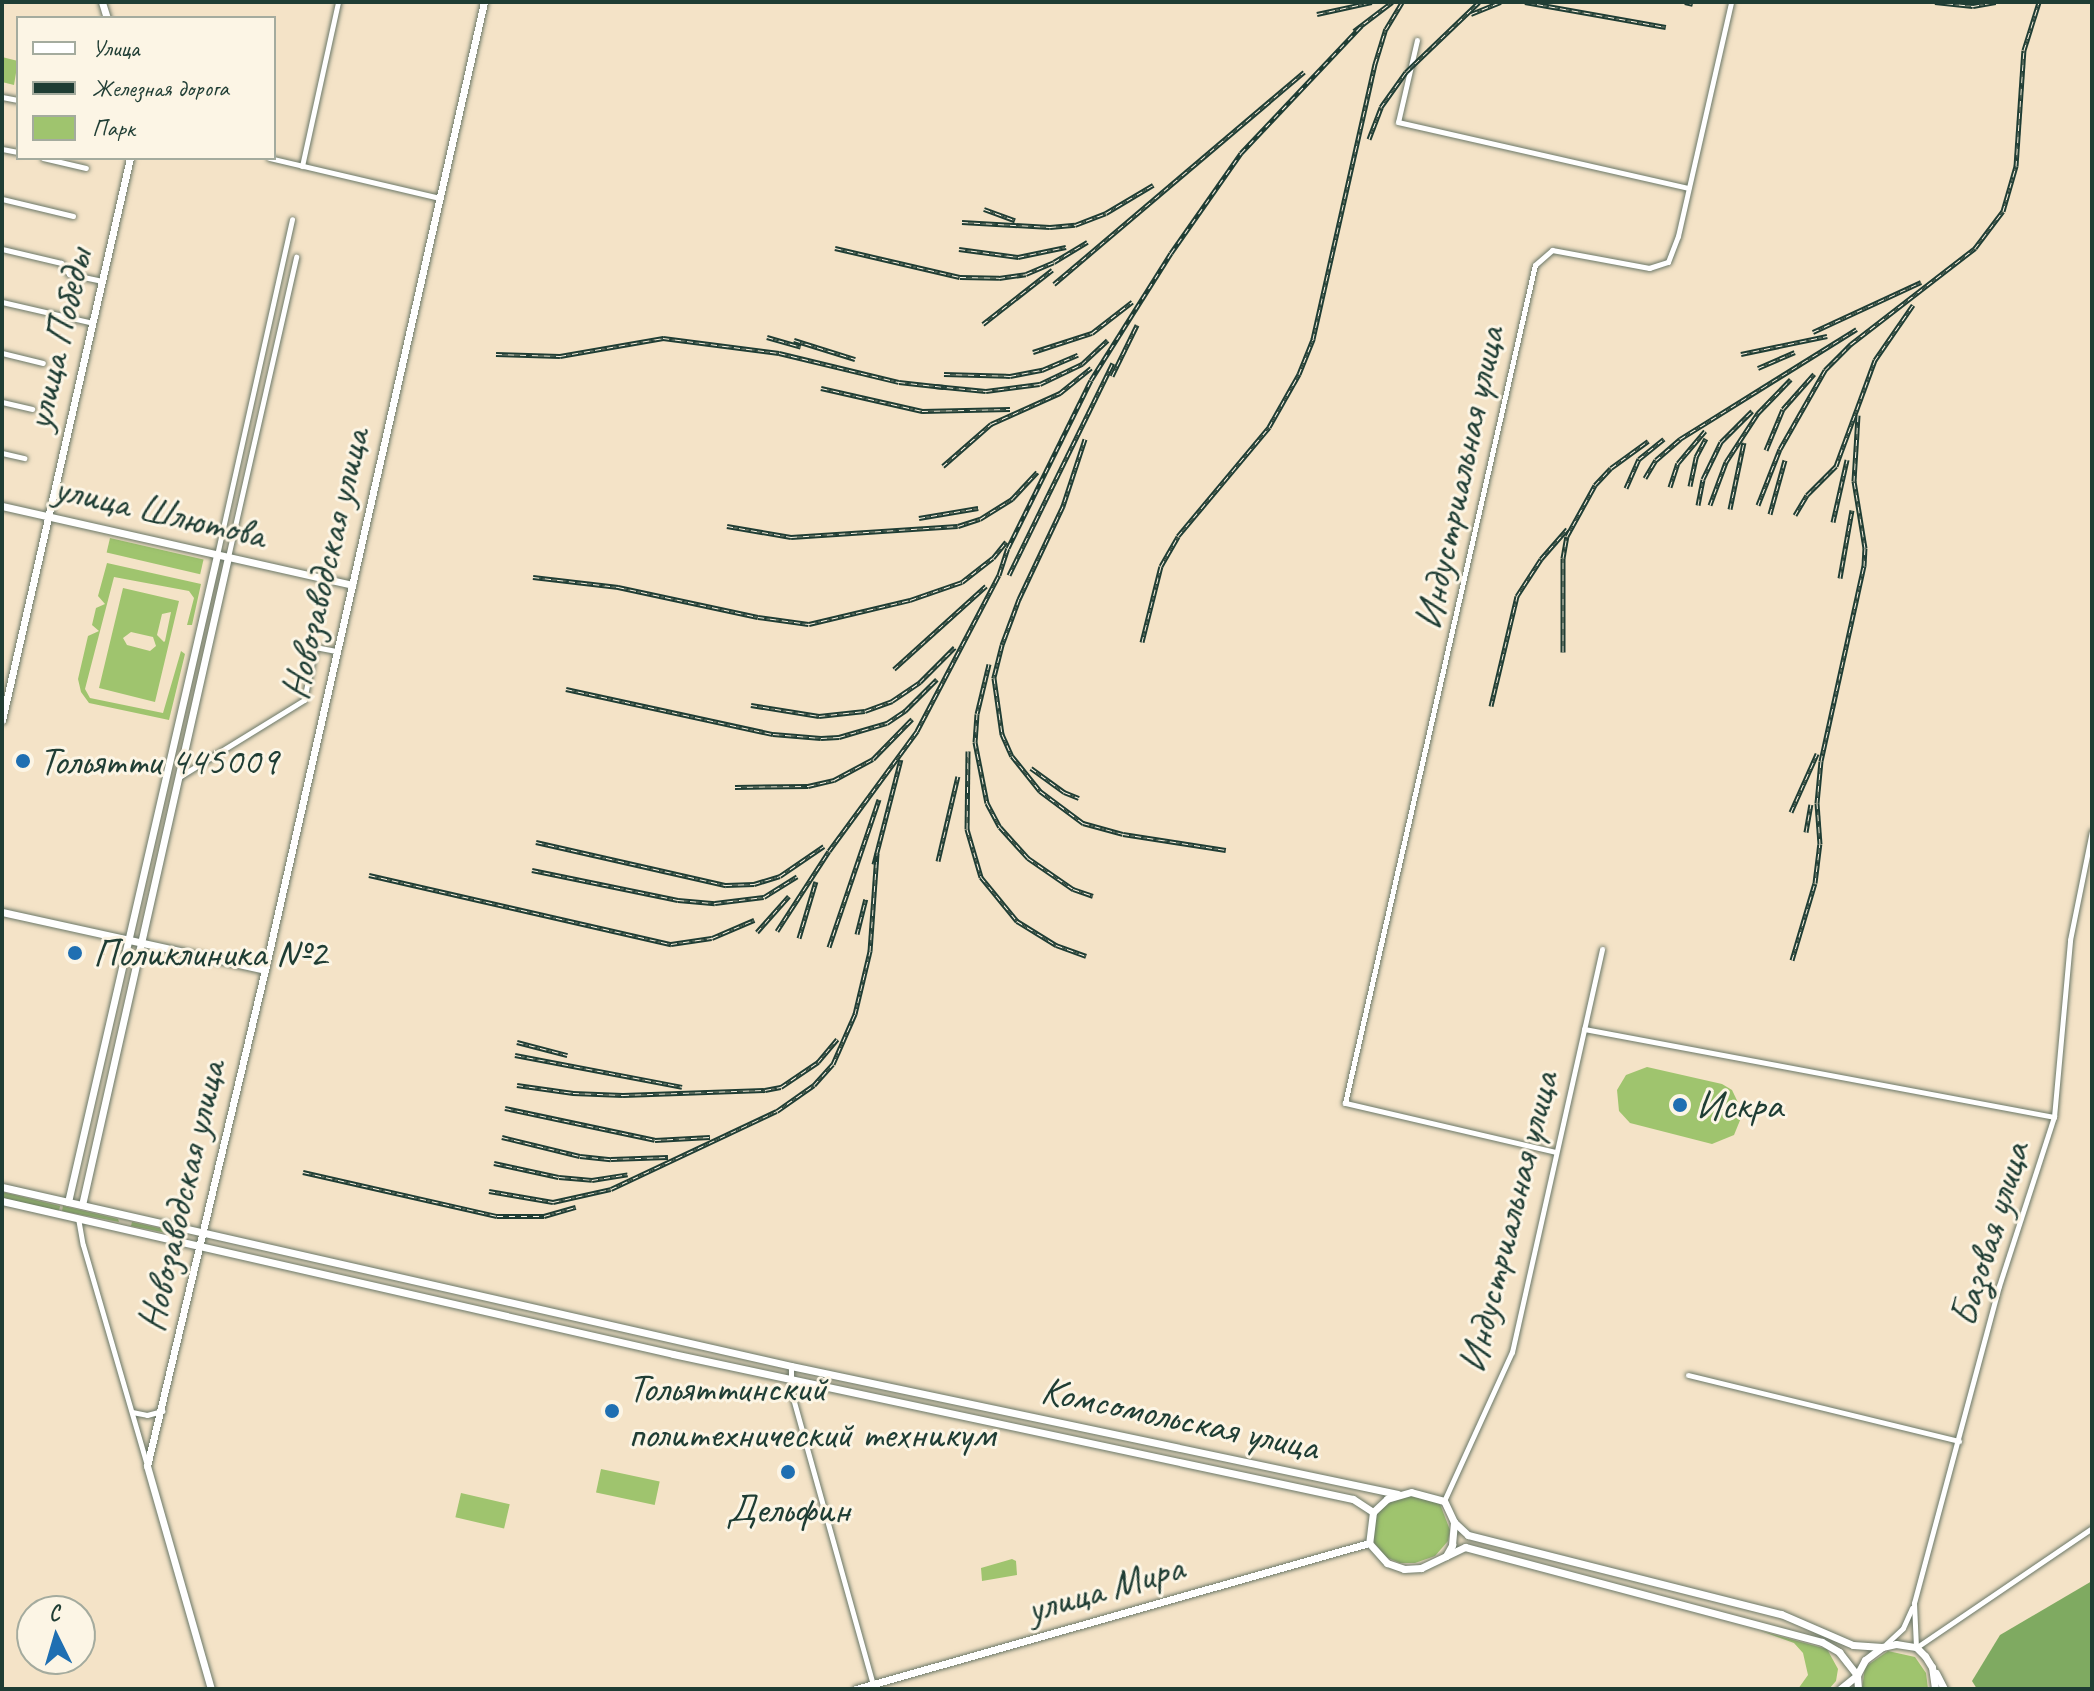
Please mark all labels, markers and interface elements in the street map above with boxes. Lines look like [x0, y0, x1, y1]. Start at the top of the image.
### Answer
legend [16, 16, 276, 160]
text: Улица [92, 33, 140, 63]
text: Железная дорога [92, 73, 229, 103]
text: Парк [92, 113, 135, 143]
street label: улица Победы [14, 244, 102, 434]
street label: Индустриальная улица [1403, 321, 1515, 635]
street label: Новозаводская улица [271, 424, 379, 704]
street label: улица Шлютова [47, 463, 273, 559]
place label: Тольятти 445009 [39, 737, 278, 785]
marker: Тольятти 445009 [14, 752, 32, 770]
place label: Поликлиника №2 [93, 929, 327, 977]
marker: Поликлиника №2 [64, 942, 86, 964]
street label: Новозаводская улица [127, 1056, 235, 1336]
street label: Индустриальная улица [1447, 1065, 1569, 1379]
place label: Искра [1696, 1081, 1783, 1129]
marker: Искра [1671, 1096, 1689, 1114]
street label: Базовая улица [1938, 1135, 2040, 1333]
place label: Тольяттинский политехнический техникум [628, 1364, 995, 1458]
street label: Комсомольская улица [1035, 1365, 1325, 1471]
marker: Тольяттинский политехнический техникум [603, 1402, 621, 1420]
marker: Дельфин [779, 1463, 797, 1481]
place label: Дельфин [726, 1485, 850, 1533]
street label: улица Мира [1021, 1543, 1189, 1633]
north arrow [16, 1595, 96, 1675]
text: С [47, 1599, 61, 1628]

